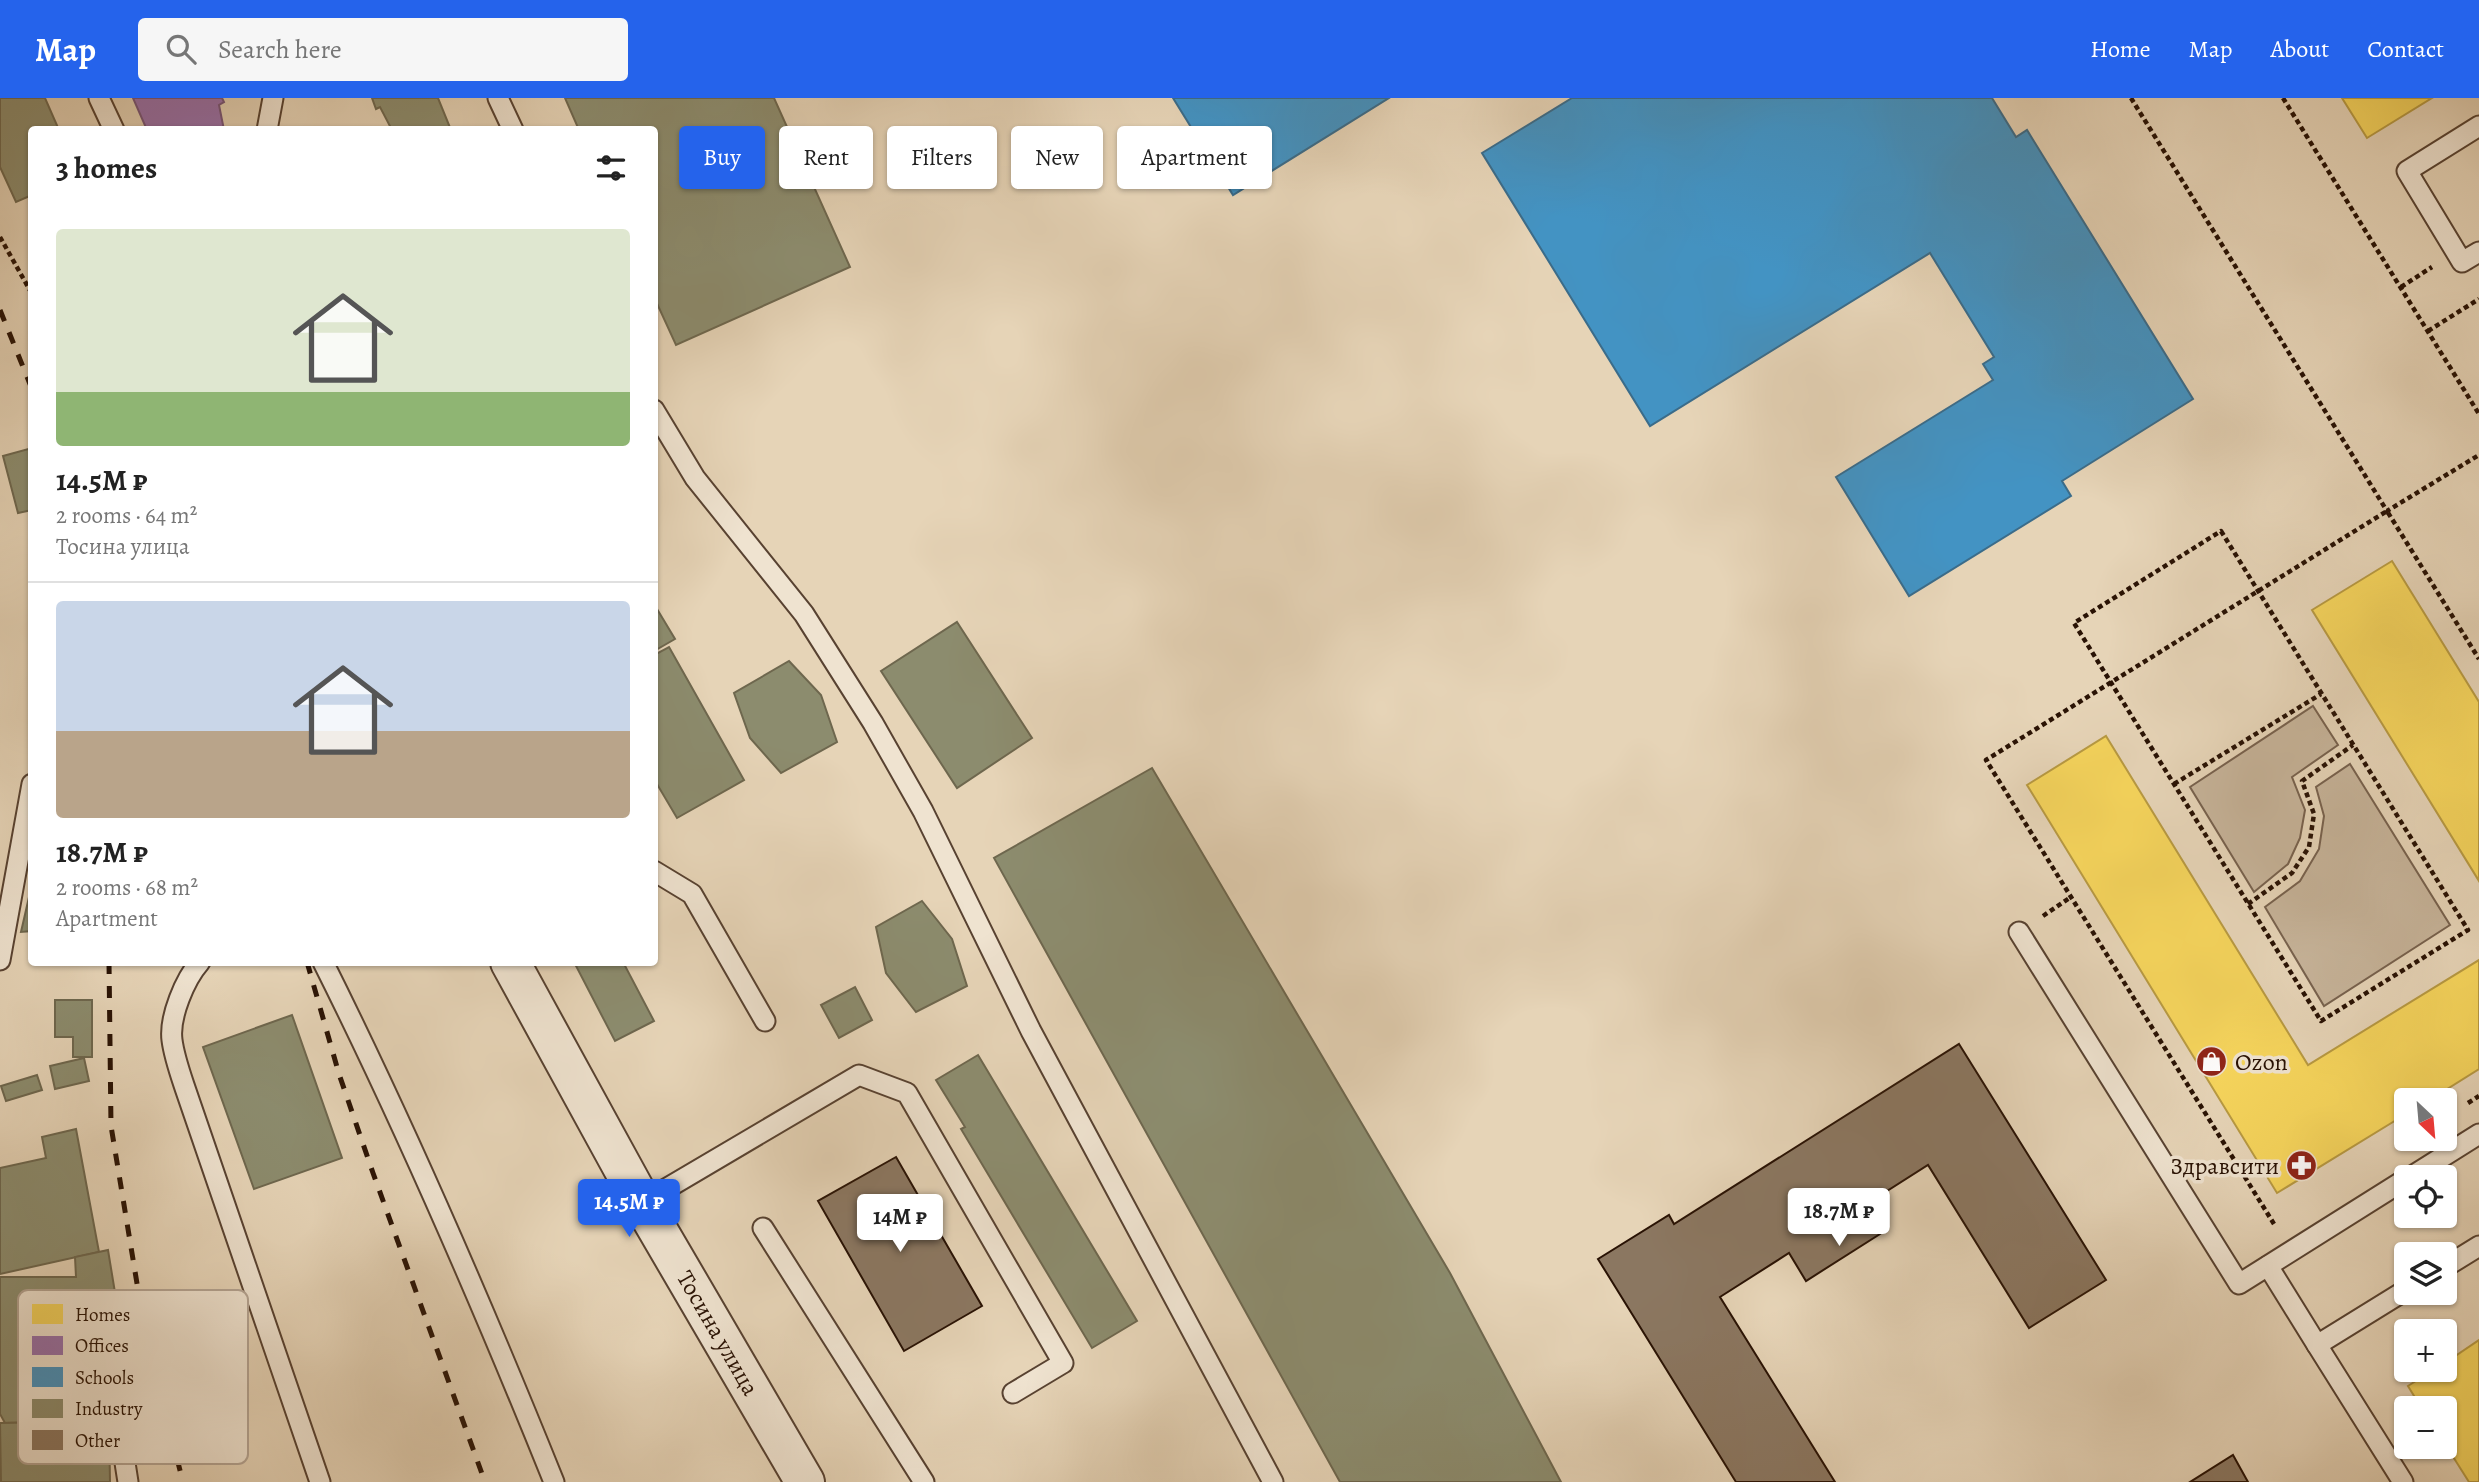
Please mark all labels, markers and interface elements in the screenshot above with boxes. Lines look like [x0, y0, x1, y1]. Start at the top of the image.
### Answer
search box [138, 18, 628, 81]
text: Map [35, 27, 96, 72]
icon: search [162, 30, 200, 68]
text: Search here [218, 32, 342, 67]
text: Home [2090, 33, 2151, 65]
text: Map [2189, 33, 2233, 65]
text: About [2271, 33, 2329, 65]
text: Contact [2367, 33, 2444, 65]
chip: Buy [679, 126, 765, 189]
chip: Rent [779, 126, 873, 189]
chip: Filters [887, 126, 997, 189]
chip: New [1011, 126, 1103, 189]
chip: Apartment [1117, 126, 1272, 189]
text: 3 homes [56, 148, 157, 188]
icon: filters [592, 149, 630, 187]
icon: home [280, 275, 406, 401]
text: 14.5M ₽ [56, 460, 148, 500]
text: 2 rooms · 64 m² [56, 500, 197, 531]
text: Тосина улица [56, 531, 190, 562]
icon: home [280, 647, 406, 773]
text: 18.7M ₽ [56, 832, 148, 872]
text: 2 rooms · 68 m² [56, 872, 198, 903]
text: Apartment [56, 903, 158, 934]
shop icon: Ozon [2195, 1045, 2229, 1079]
place label: Ozon [2235, 1046, 2288, 1078]
north arrow [2394, 1088, 2457, 1152]
map controls [2394, 1088, 2457, 1459]
pharmacy icon: Здравсити [2285, 1149, 2319, 1183]
place label: Здравсити [2170, 1150, 2279, 1182]
button: locate [2394, 1165, 2457, 1228]
pin: 14.5M ₽ [564, 1180, 694, 1239]
text: 14.5M ₽ [594, 1186, 664, 1217]
pin: 18.7M ₽ [1774, 1188, 1904, 1248]
pin: 14M ₽ [851, 1194, 949, 1254]
text: 18.7M ₽ [1804, 1195, 1874, 1226]
text: 14M ₽ [873, 1201, 927, 1232]
button: layers [2394, 1242, 2457, 1305]
street label: Тосина улица [669, 1265, 767, 1401]
legend [18, 1290, 248, 1464]
text: Homes [75, 1302, 130, 1328]
button: + [2394, 1319, 2457, 1382]
text: Offices [75, 1333, 129, 1359]
text: Schools [75, 1365, 134, 1391]
text: Industry [75, 1396, 143, 1422]
button: − [2394, 1396, 2457, 1459]
text: Other [75, 1428, 120, 1454]

